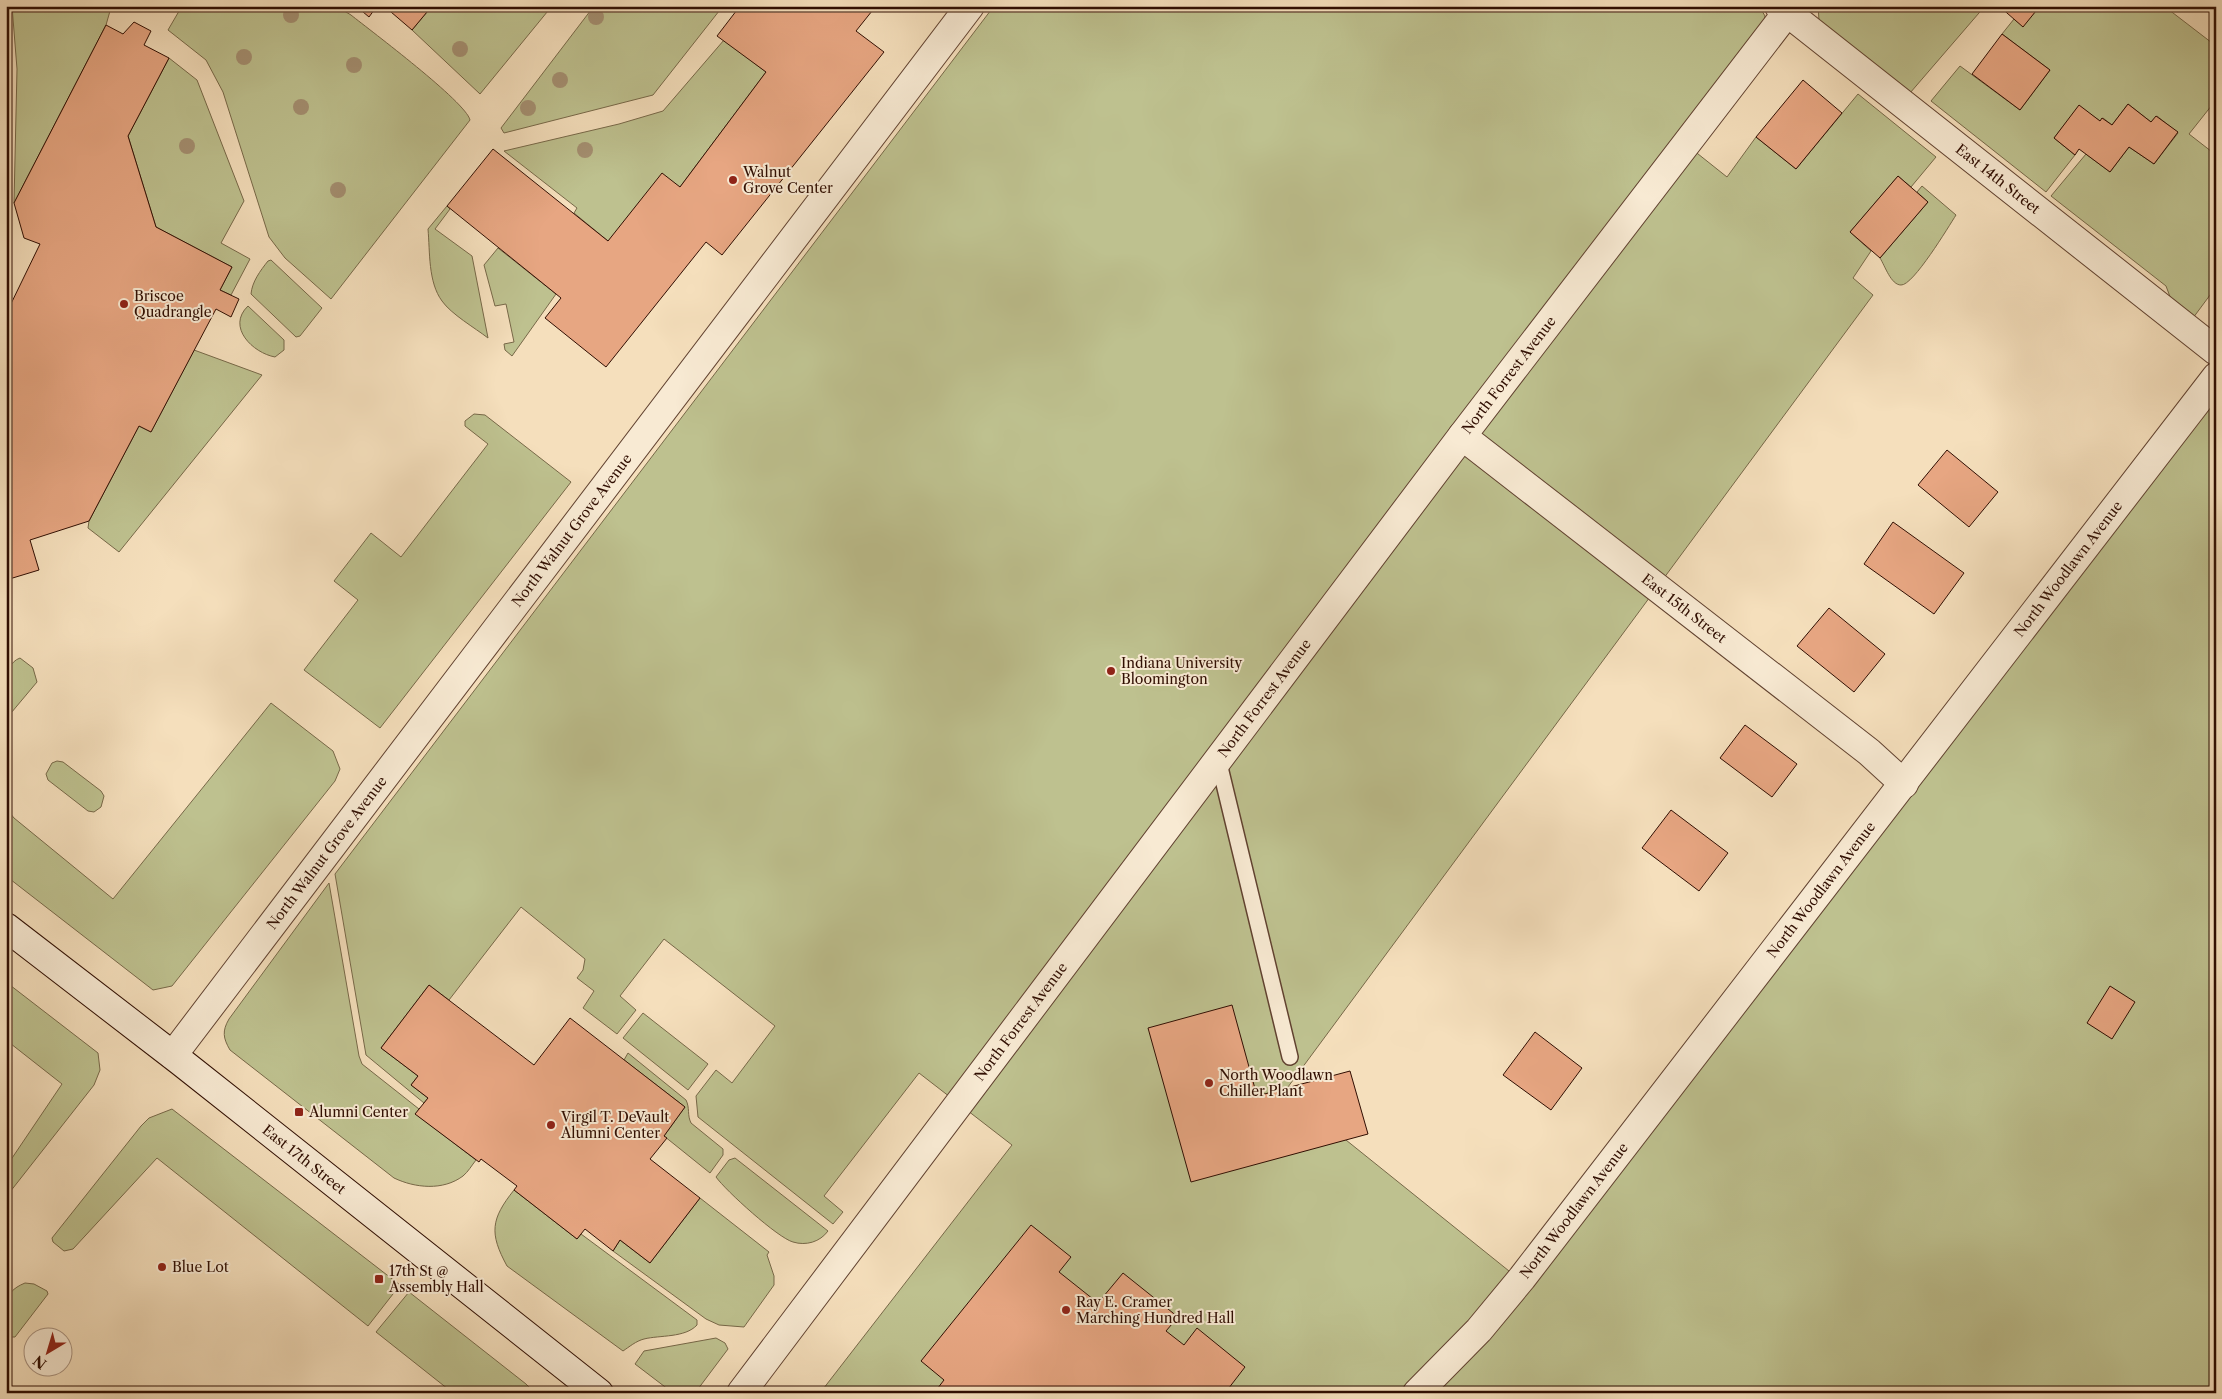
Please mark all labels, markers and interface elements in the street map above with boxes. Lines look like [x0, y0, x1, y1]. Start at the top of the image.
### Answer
street label: East 14th Street [1952, 140, 2044, 218]
place label: Walnut Grove Center [742, 163, 833, 197]
marker: Walnut Grove Center [727, 174, 739, 186]
place label: Briscoe Quadrangle [134, 287, 212, 321]
marker: Briscoe Quadrangle [118, 298, 130, 310]
street label: North Forrest Avenue [1458, 312, 1560, 438]
street label: North Walnut Grove Avenue [508, 450, 636, 610]
street label: North Woodlawn Avenue [2010, 497, 2126, 640]
street label: East 15th Street [1638, 570, 1730, 647]
street label: North Forrest Avenue [1214, 635, 1315, 761]
place label: Indiana University Bloomington [1121, 654, 1242, 688]
marker: Indiana University Bloomington [1105, 665, 1117, 677]
street label: North Walnut Grove Avenue [263, 772, 391, 933]
street label: North Woodlawn Avenue [1763, 818, 1879, 961]
street label: North Forrest Avenue [970, 959, 1071, 1084]
place label: North Woodlawn Chiller Plant [1219, 1066, 1333, 1100]
marker: North Woodlawn Chiller Plant [1203, 1077, 1215, 1089]
place label: Alumni Center [308, 1103, 408, 1121]
marker: Alumni Center [293, 1106, 305, 1118]
place label: Virgil T. DeVault Alumni Center [560, 1108, 669, 1142]
marker: Virgil T. DeVault Alumni Center [545, 1119, 557, 1131]
street label: East 17th Street [259, 1121, 350, 1198]
street label: North Woodlawn Avenue [1516, 1139, 1632, 1282]
place label: Blue Lot [172, 1258, 229, 1276]
marker: Blue Lot [156, 1261, 168, 1273]
place label: 17th St @ Assembly Hall [388, 1262, 484, 1296]
marker: 17th St @ Assembly Hall [373, 1273, 385, 1285]
place label: Ray E. Cramer Marching Hundred Hall [1076, 1293, 1234, 1327]
marker: Ray E. Cramer Marching Hundred Hall [1060, 1304, 1072, 1316]
north arrow [22, 1326, 72, 1376]
text: N [30, 1351, 50, 1373]

